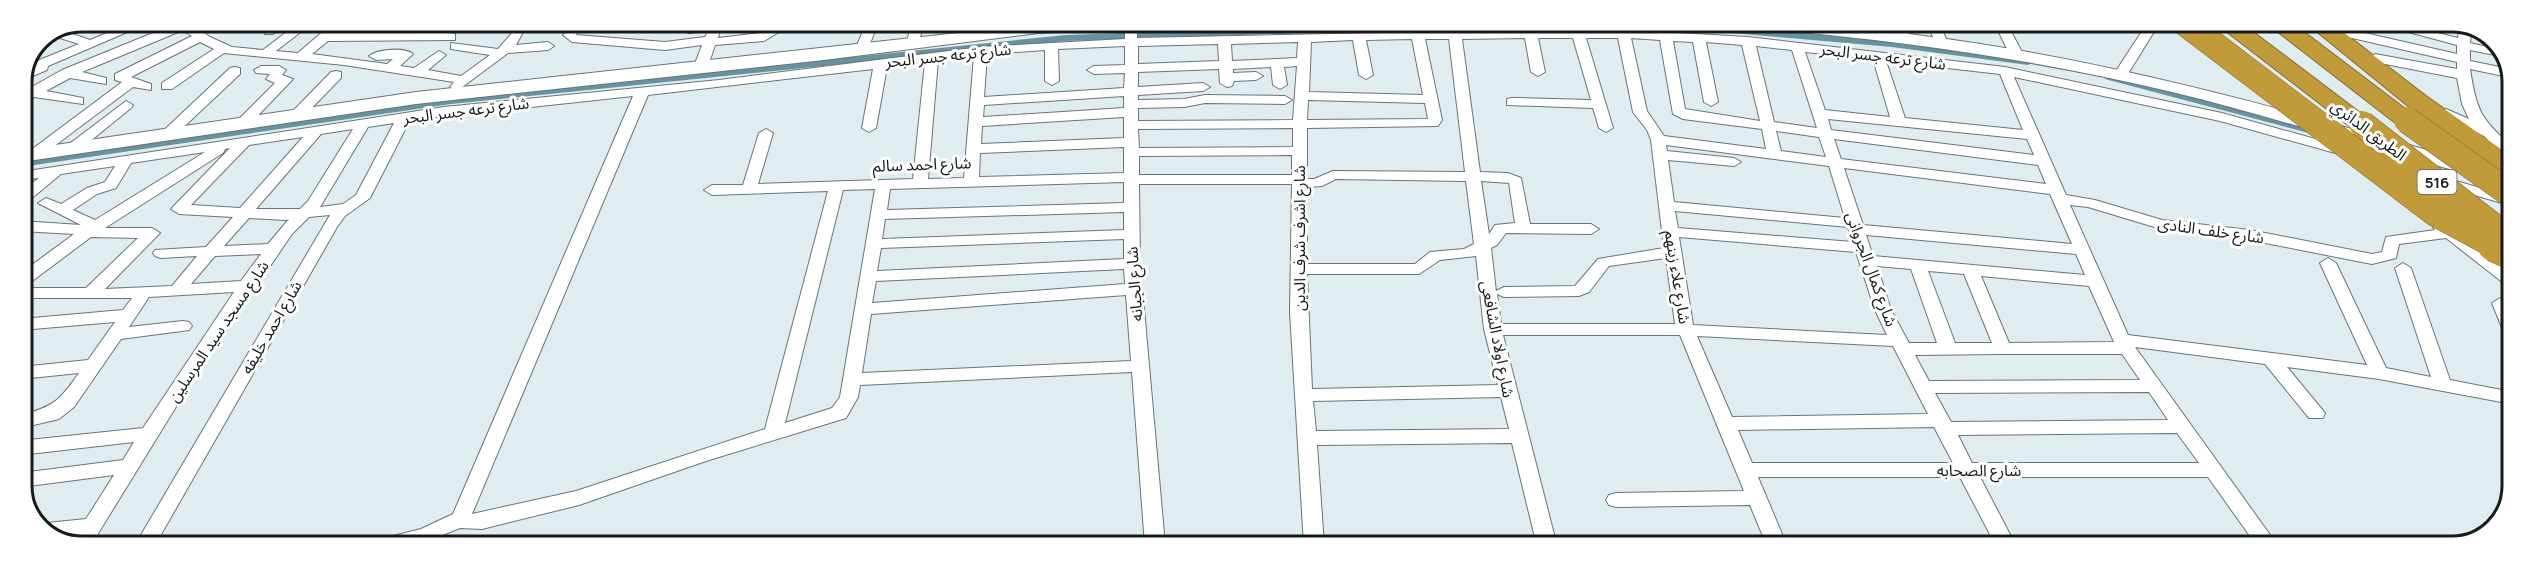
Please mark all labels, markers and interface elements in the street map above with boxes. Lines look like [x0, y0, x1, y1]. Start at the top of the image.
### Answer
street label: شارع ترعه جسر البحر [883, 37, 1012, 75]
street label: شارع ترعه جسر البحر [1818, 37, 1947, 77]
street label: شارع ترعه جسر البحر [401, 91, 530, 131]
street label: الطريق الدائري [2326, 94, 2411, 167]
street label: شارع احمد سالم [872, 151, 972, 179]
street label: شارع اشرف شرف الدين [1288, 165, 1312, 311]
road number: 516 [2418, 170, 2456, 194]
street label: شارع كمال الجروانى [1839, 209, 1903, 330]
street label: شارع خلف النادى [2156, 212, 2266, 250]
street label: شارع علاء زينهم [1658, 229, 1696, 326]
street label: شارع الجبانه [1120, 246, 1150, 322]
street label: شارع مسجد سيد المرسلين [162, 256, 275, 407]
street label: شارع احمد خليفه [235, 276, 308, 379]
street label: شارع اولاد الشافعى [1474, 279, 1520, 400]
street label: شارع الصحابه [1937, 459, 2021, 483]

